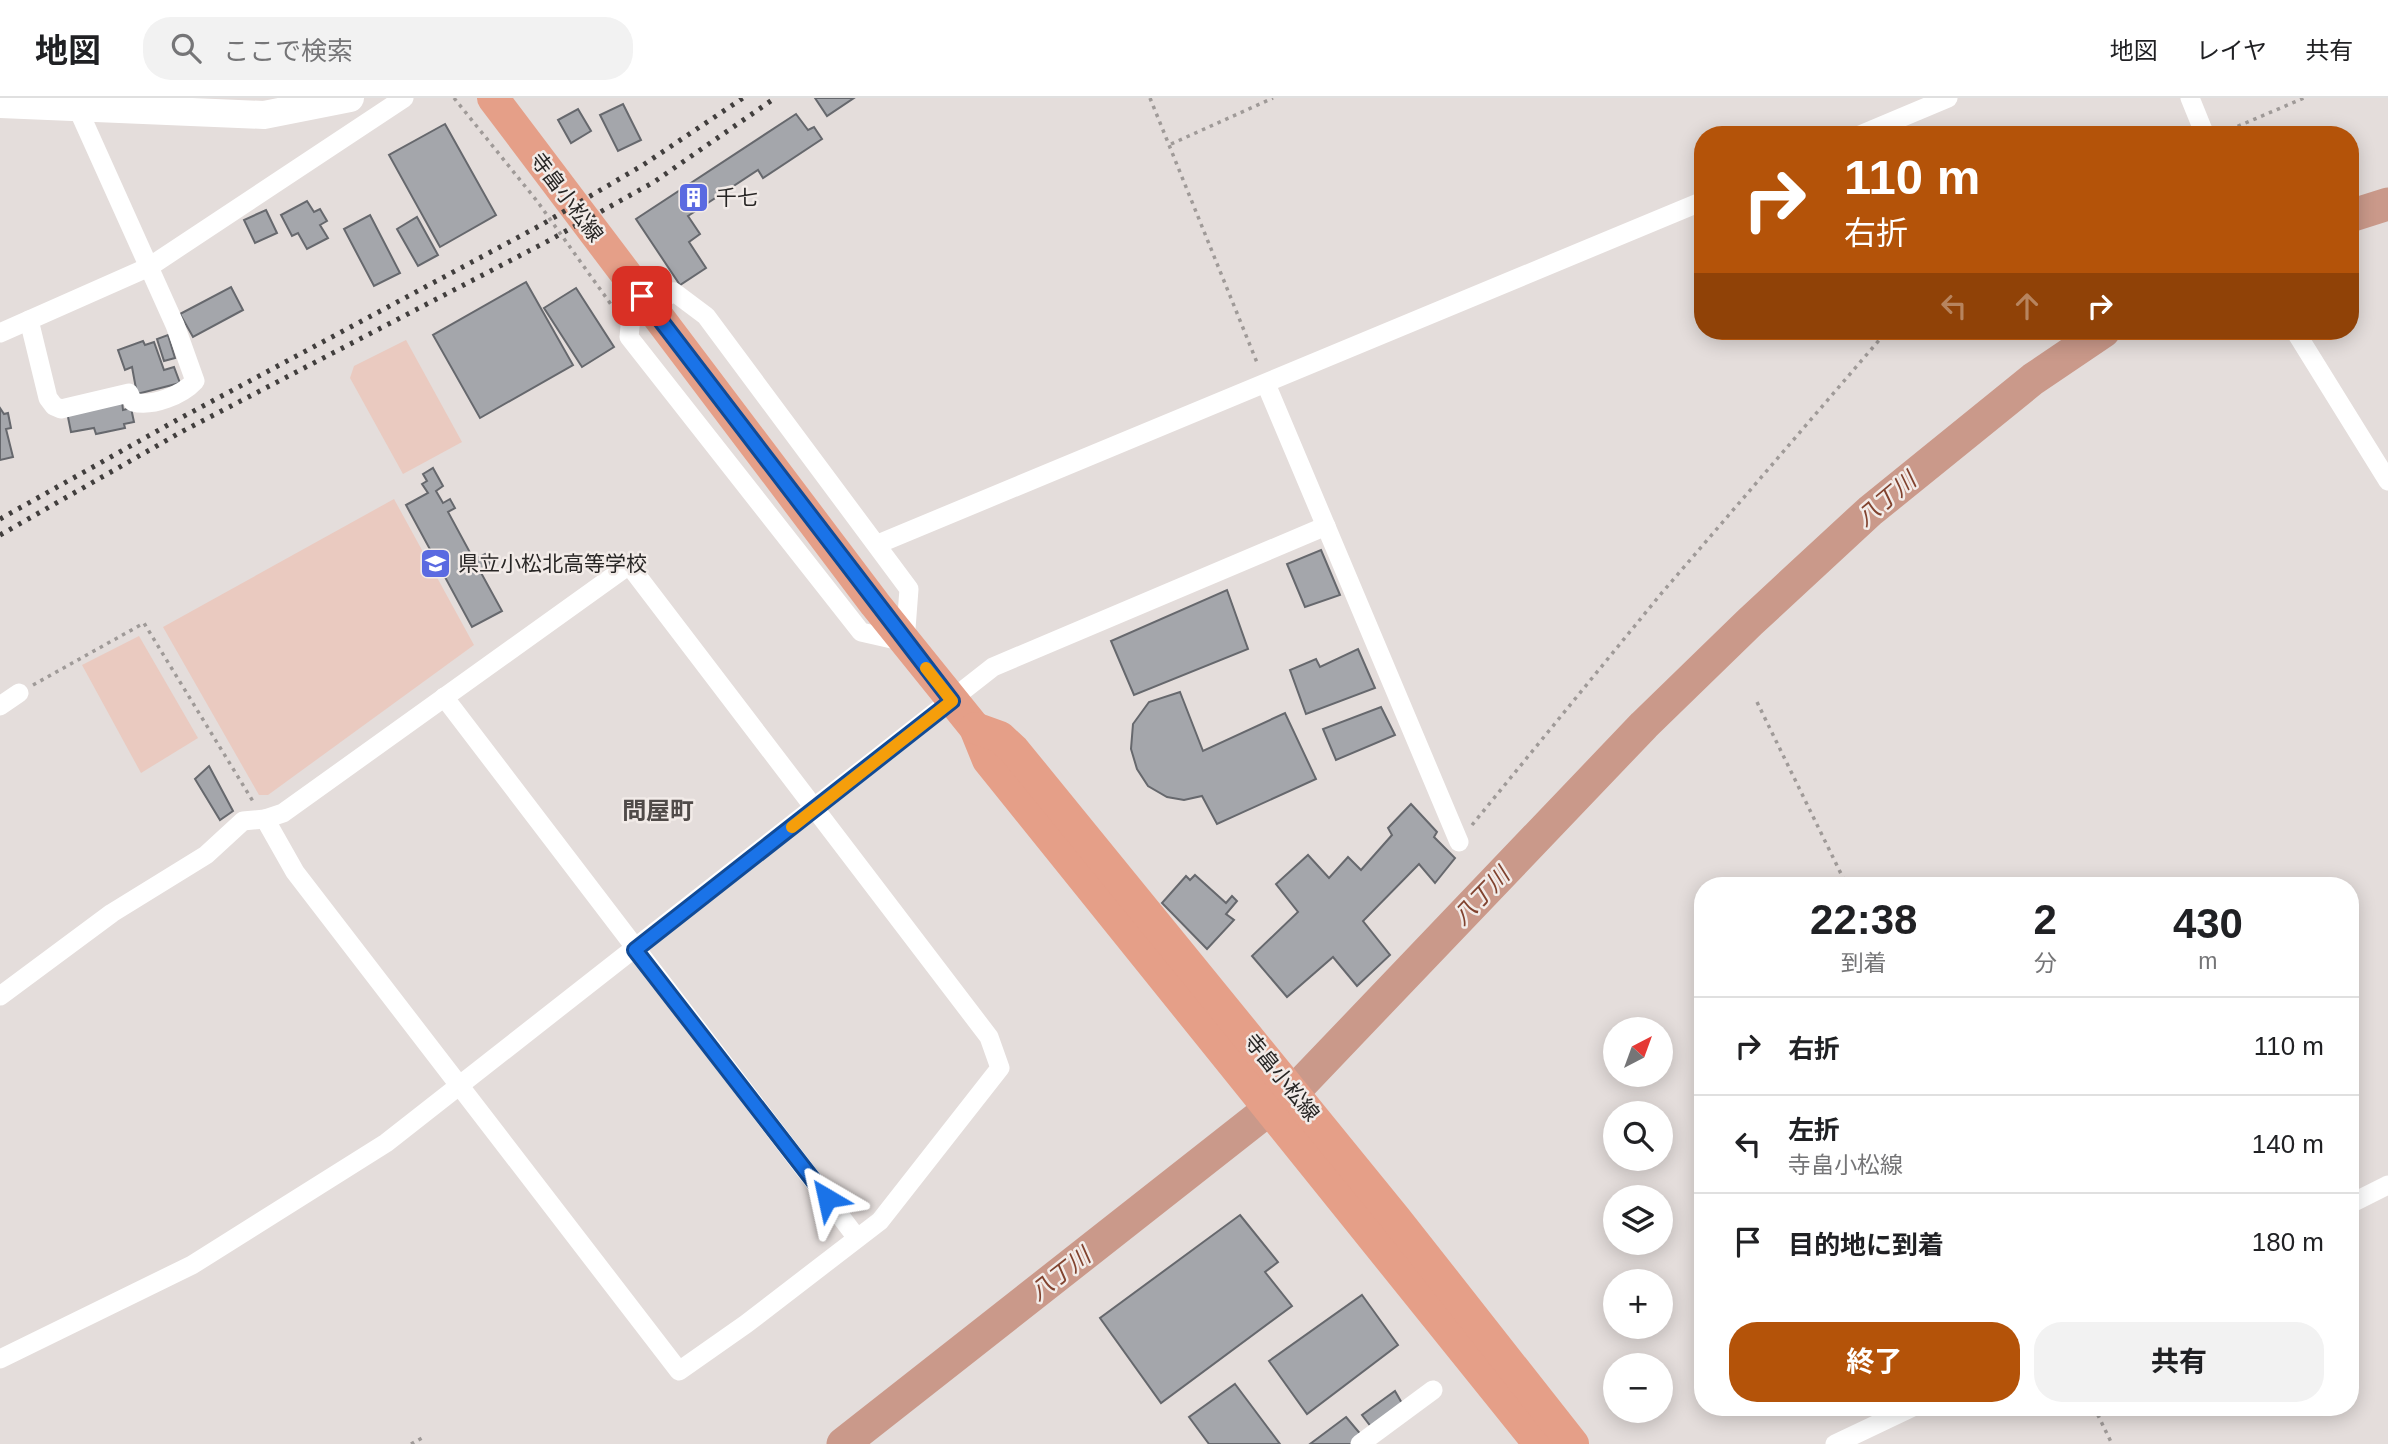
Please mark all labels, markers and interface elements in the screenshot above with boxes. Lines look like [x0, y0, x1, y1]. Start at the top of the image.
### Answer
search box [143, 17, 633, 80]
icon: search [167, 29, 205, 67]
text: 地図 [35, 32, 101, 69]
text: ここで検索 [223, 36, 353, 66]
text: 地図 [2110, 37, 2158, 64]
text: レイヤ [2196, 37, 2267, 64]
text: 共有 [2305, 37, 2353, 64]
street label: 寺畠小松線 [526, 148, 608, 246]
text: 110 m [1844, 150, 1980, 204]
icon: right [1729, 154, 1820, 245]
building icon: 千七 [676, 180, 710, 214]
place label: 千七 [716, 186, 758, 209]
text: 右折 [1844, 215, 1908, 251]
pin [612, 266, 672, 326]
icon: arrive [623, 277, 661, 315]
icon: left [1935, 287, 1973, 325]
icon: ahead [2008, 287, 2046, 325]
icon: right [2081, 287, 2119, 325]
water label: 八丁川 [1851, 465, 1923, 531]
school or university icon: 県立小松北高等学校 [418, 546, 452, 580]
place label: 県立小松北高等学校 [458, 552, 647, 575]
district label: 問屋町 [622, 797, 694, 824]
water label: 八丁川 [1448, 860, 1516, 930]
text: 22:38 [1810, 896, 1917, 943]
text: 2 [2033, 896, 2057, 943]
text: 430 [2173, 900, 2243, 947]
text: m [2198, 948, 2218, 974]
text: 到着 [1841, 950, 1887, 976]
text: 分 [2034, 950, 2057, 976]
north arrow [1603, 1017, 1673, 1087]
map controls [1603, 1017, 1673, 1423]
icon: right [1729, 1027, 1767, 1065]
street label: 寺畠小松線 [1240, 1029, 1324, 1125]
text: 110 m [2254, 1031, 2324, 1061]
text: 右折 [1788, 1034, 1840, 1064]
button: search [1603, 1101, 1673, 1171]
text: 左折 [1788, 1115, 1840, 1145]
icon: left [1729, 1125, 1767, 1163]
text: 140 m [2252, 1129, 2324, 1159]
text: 寺畠小松線 [1788, 1152, 1903, 1178]
position arrow [790, 1161, 864, 1235]
button: layers [1603, 1185, 1673, 1255]
icon: arrive [1729, 1223, 1767, 1261]
text: 180 m [2252, 1227, 2324, 1257]
text: 目的地に到着 [1788, 1230, 1944, 1260]
water label: 八丁川 [1025, 1241, 1098, 1305]
button: + [1603, 1269, 1673, 1339]
button: 終了 [1729, 1322, 2020, 1402]
button: 共有 [2034, 1322, 2324, 1402]
button: − [1603, 1353, 1673, 1423]

